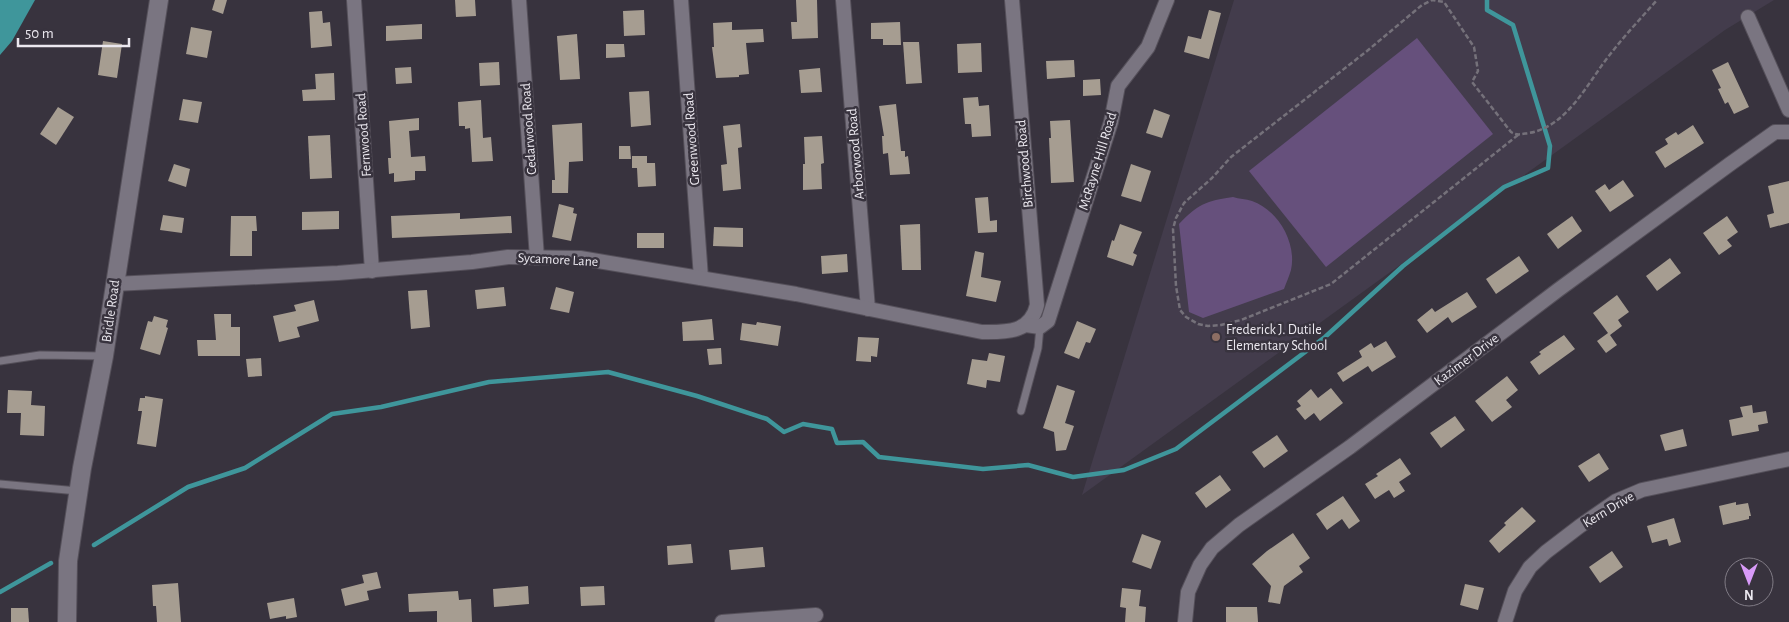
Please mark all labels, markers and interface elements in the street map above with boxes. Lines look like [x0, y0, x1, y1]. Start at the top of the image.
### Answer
scale bar [18, 15, 129, 47]
text: 50 m [25, 26, 54, 41]
street label: Cedarwood Road [519, 82, 539, 175]
street label: Greenwood Road [682, 92, 702, 186]
street label: Fernwood Road [354, 93, 374, 177]
street label: Arborwood Road [845, 108, 867, 200]
street label: McRayne Hill Road [1076, 111, 1119, 212]
street label: Birchwood Road [1014, 119, 1036, 208]
street label: Sycamore Lane [517, 251, 599, 269]
street label: Bridle Road [100, 279, 122, 343]
place label: Frederick J. Dutile Elementary School [1226, 323, 1328, 353]
marker: Frederick J. Dutile Elementary School [1210, 331, 1222, 343]
street label: Kazimer Drive [1432, 331, 1501, 388]
street label: Kern Drive [1580, 489, 1637, 531]
north arrow [1724, 557, 1774, 607]
text: N [1744, 587, 1754, 601]

